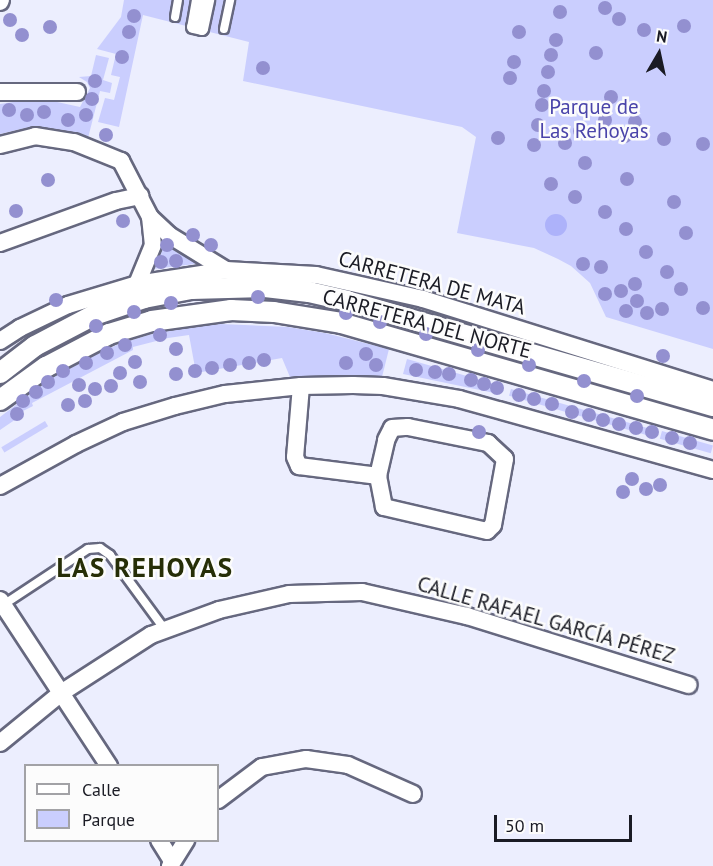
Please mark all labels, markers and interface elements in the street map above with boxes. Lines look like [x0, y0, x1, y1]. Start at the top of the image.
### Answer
north arrow [629, 24, 689, 84]
text: N [655, 26, 669, 47]
park label: Parque de Las Rehoyas [540, 94, 648, 144]
street label: CARRETERA DE MATA [335, 246, 529, 320]
street label: CARRETERA DEL NORTE [319, 284, 535, 364]
district label: LAS REHOYAS [56, 552, 234, 584]
street label: CALLE RAFAEL GARCÍA PÉREZ [414, 571, 678, 669]
legend [24, 764, 219, 842]
text: Calle [82, 778, 121, 801]
scale bar [497, 803, 635, 841]
text: Parque [82, 808, 135, 831]
text: 50 m [505, 814, 544, 837]

